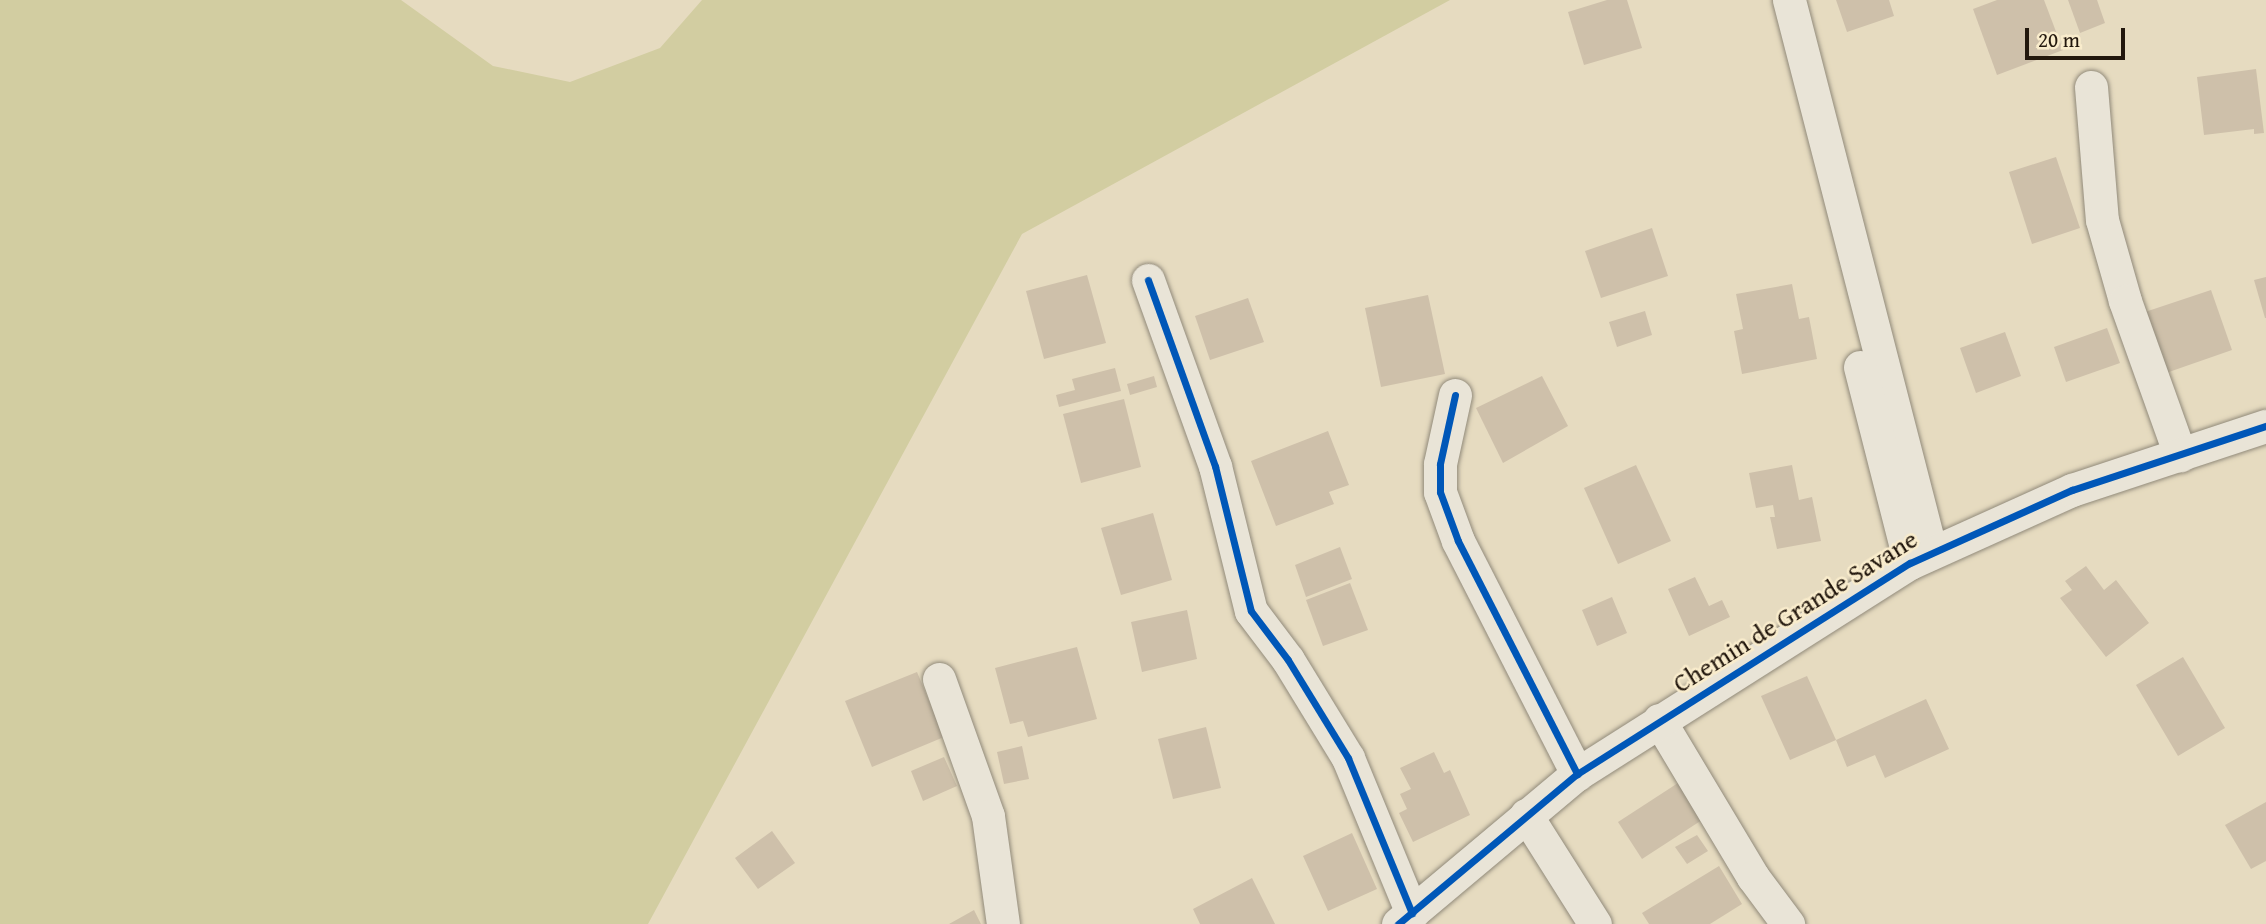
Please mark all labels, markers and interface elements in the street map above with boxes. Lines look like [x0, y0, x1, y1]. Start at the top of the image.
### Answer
scale bar [2028, 14, 2128, 58]
text: 20 m [2038, 24, 2080, 55]
street label: Chemin de Grande Savane [1667, 523, 1923, 699]

